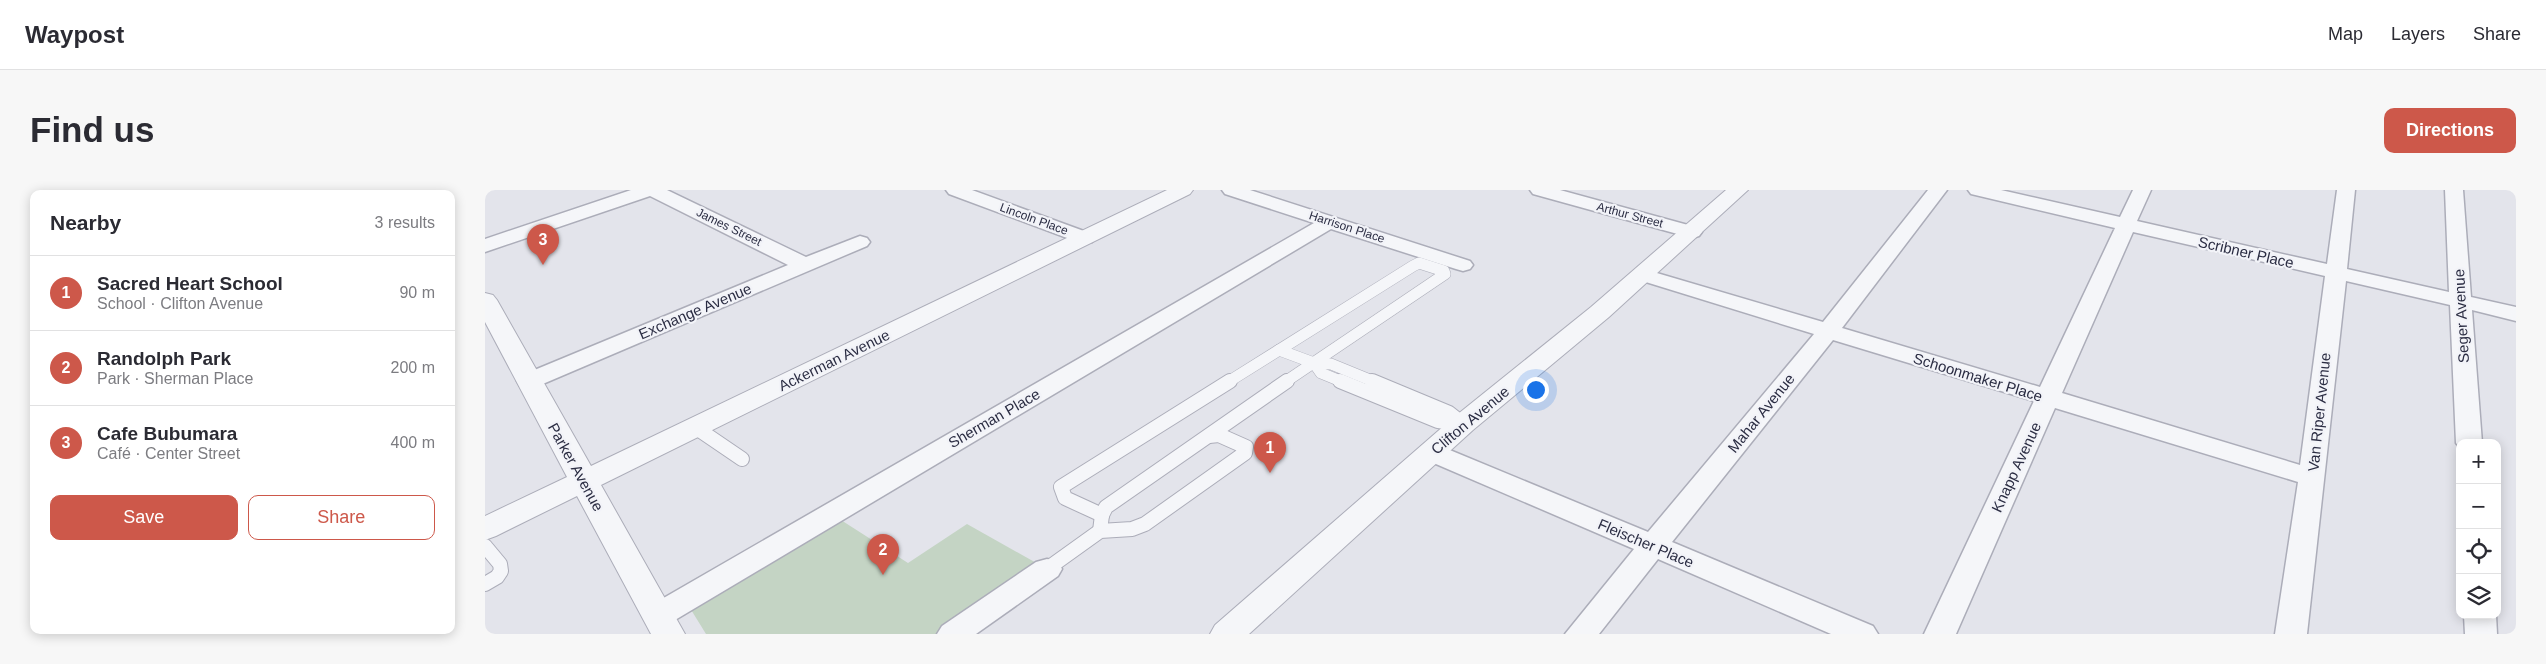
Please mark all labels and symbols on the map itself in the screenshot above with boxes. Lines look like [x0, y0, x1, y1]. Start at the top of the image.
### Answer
street label: Arthur Street [1595, 199, 1665, 231]
street label: Lincoln Place [998, 200, 1070, 238]
street label: James Street [694, 205, 764, 249]
street label: Harrison Place [1307, 208, 1387, 246]
pin: 3 [527, 224, 559, 265]
street label: Scribner Place [2197, 233, 2295, 271]
street label: Seger Avenue [2450, 269, 2472, 363]
street label: Exchange Avenue [636, 280, 754, 342]
street label: Ackerman Avenue [776, 326, 892, 394]
street label: Schoonmaker Place [1911, 349, 2045, 405]
street label: Van Riper Avenue [2304, 352, 2334, 472]
street label: Mahar Avenue [1724, 370, 1798, 456]
your location [1523, 377, 1549, 403]
street label: Clifton Avenue [1428, 382, 1512, 458]
street label: Sherman Place [945, 385, 1043, 451]
street label: Knapp Avenue [1988, 419, 2044, 515]
street label: Parker Avenue [545, 420, 607, 514]
pin: 1 [1254, 432, 1286, 473]
street label: Fleischer Place [1595, 515, 1697, 571]
pin: 2 [867, 534, 899, 575]

